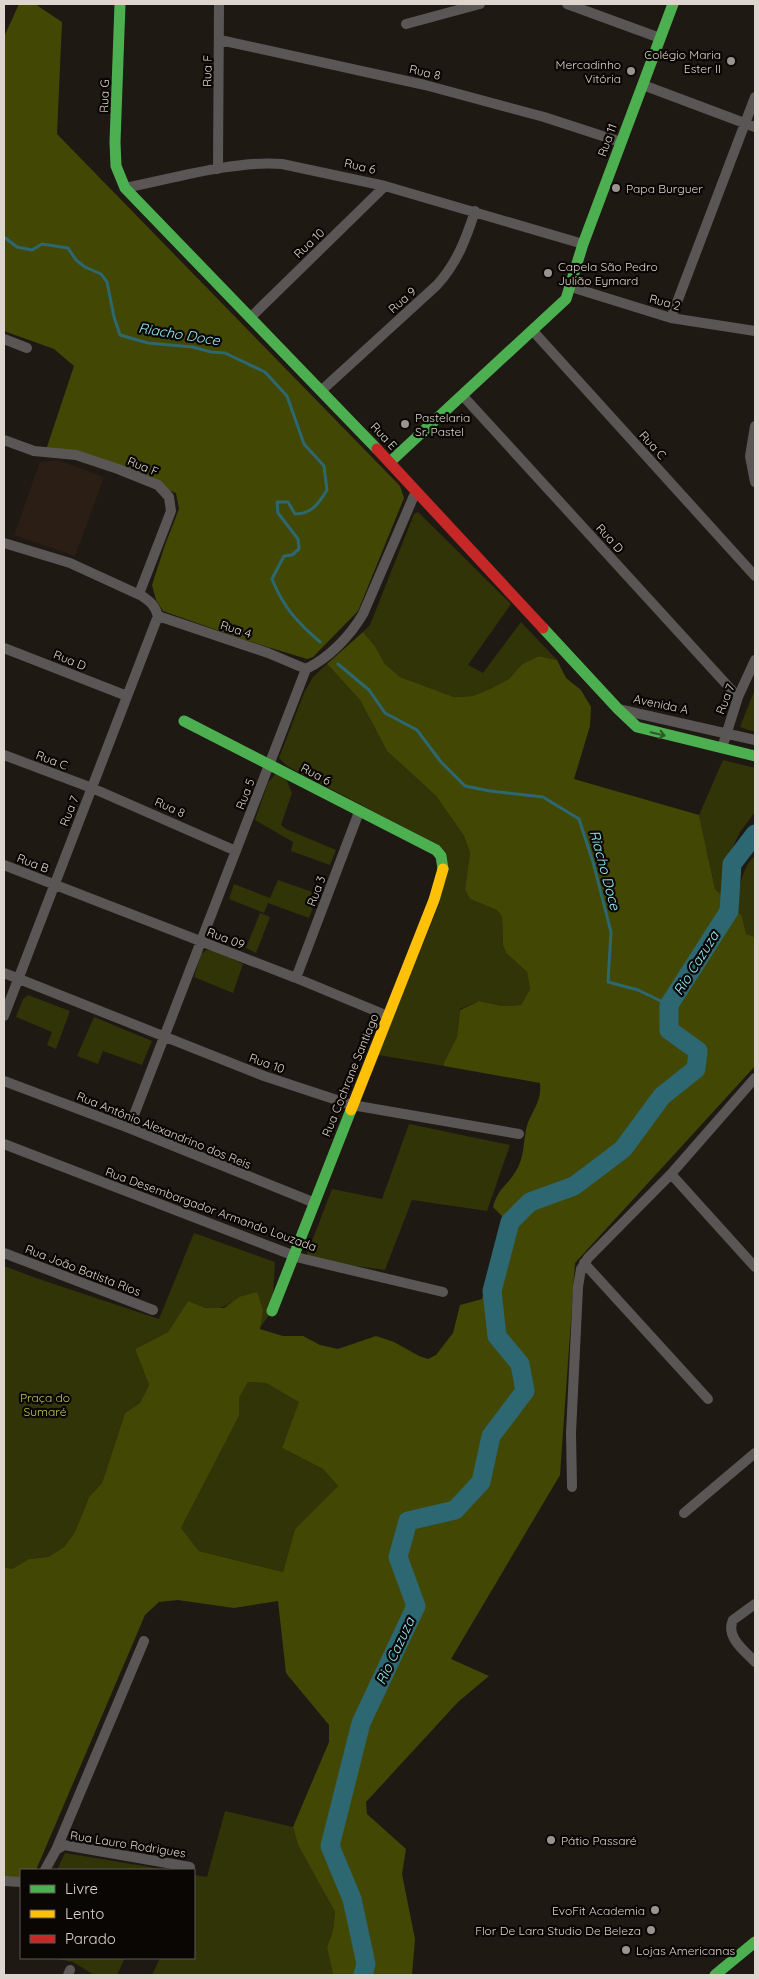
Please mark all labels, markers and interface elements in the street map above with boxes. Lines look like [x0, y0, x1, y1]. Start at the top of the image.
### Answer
place label: Colégio Maria Ester II [644, 47, 721, 76]
street label: Rua F [199, 55, 215, 87]
marker: Colégio Maria Ester II [725, 55, 737, 67]
place label: Mercadinho Vitória [556, 57, 621, 86]
street label: Rua 8 [408, 61, 442, 83]
marker: Mercadinho Vitória [625, 65, 637, 77]
street label: Rua G [96, 79, 112, 113]
street label: Rua 11 [594, 121, 620, 159]
street label: Rua 6 [343, 155, 378, 177]
place label: Papa Burguer [626, 181, 703, 196]
marker: Papa Burguer [610, 182, 622, 194]
street label: Rua 10 [291, 225, 327, 261]
place label: Capela São Pedro Julião Eymard [558, 259, 658, 288]
marker: Capela São Pedro Julião Eymard [542, 267, 554, 279]
street label: Rua 9 [385, 284, 419, 316]
street label: Rua 2 [648, 291, 683, 313]
water label: Riacho Doce [137, 319, 222, 349]
place label: Pastelaria Sr. Pastel [415, 410, 470, 439]
marker: Pastelaria Sr. Pastel [399, 418, 411, 430]
street label: Rua E [368, 419, 401, 453]
street label: Rua C [636, 428, 670, 462]
street label: Rua F [125, 453, 161, 479]
street label: Rua D [593, 520, 627, 556]
street label: Rua 4 [219, 617, 253, 641]
street label: Rua D [51, 647, 89, 673]
street label: Rua 7 [712, 682, 738, 716]
street label: Avenida A [632, 691, 690, 717]
one-way arrow [650, 730, 666, 739]
street label: Rua C [34, 747, 70, 773]
street label: Rua 6 [298, 760, 334, 788]
street label: Rua 5 [232, 776, 258, 812]
street label: Rua 7 [56, 794, 82, 828]
street label: Rua 8 [152, 794, 188, 820]
water label: Riacho Doce [586, 828, 625, 913]
street label: Rua B [15, 850, 51, 876]
street label: Rua 3 [303, 874, 329, 908]
street label: Rua 09 [205, 924, 247, 952]
water label: Rio Cazuza [669, 926, 724, 998]
street label: Rua Cochrane Santiago [318, 1011, 382, 1139]
street label: Rua 10 [247, 1050, 287, 1076]
street label: Rua Antônio Alexandrino dos Reis [75, 1088, 254, 1172]
street label: Rua Desembargador Armando Louzada [103, 1164, 319, 1254]
street label: Rua João Batista Rios [23, 1241, 143, 1299]
park label: Praça do Sumaré [20, 1390, 70, 1419]
water label: Rio Cazuza [372, 1613, 419, 1688]
street label: Rua Lauro Rodrigues [69, 1827, 187, 1861]
place label: Pátio Passaré [561, 1833, 637, 1848]
marker: Pátio Passaré [545, 1834, 557, 1846]
legend [20, 1869, 195, 1959]
text: Livre [65, 1879, 98, 1898]
place label: EvoFit Academia [552, 1903, 645, 1918]
text: Lento [65, 1904, 104, 1923]
marker: EvoFit Academia [649, 1904, 661, 1916]
place label: Flor De Lara Studio De Beleza [475, 1923, 641, 1938]
marker: Flor De Lara Studio De Beleza [645, 1924, 657, 1936]
text: Parado [65, 1929, 116, 1948]
place label: Lojas Americanas [636, 1943, 735, 1958]
marker: Lojas Americanas [620, 1944, 632, 1956]

